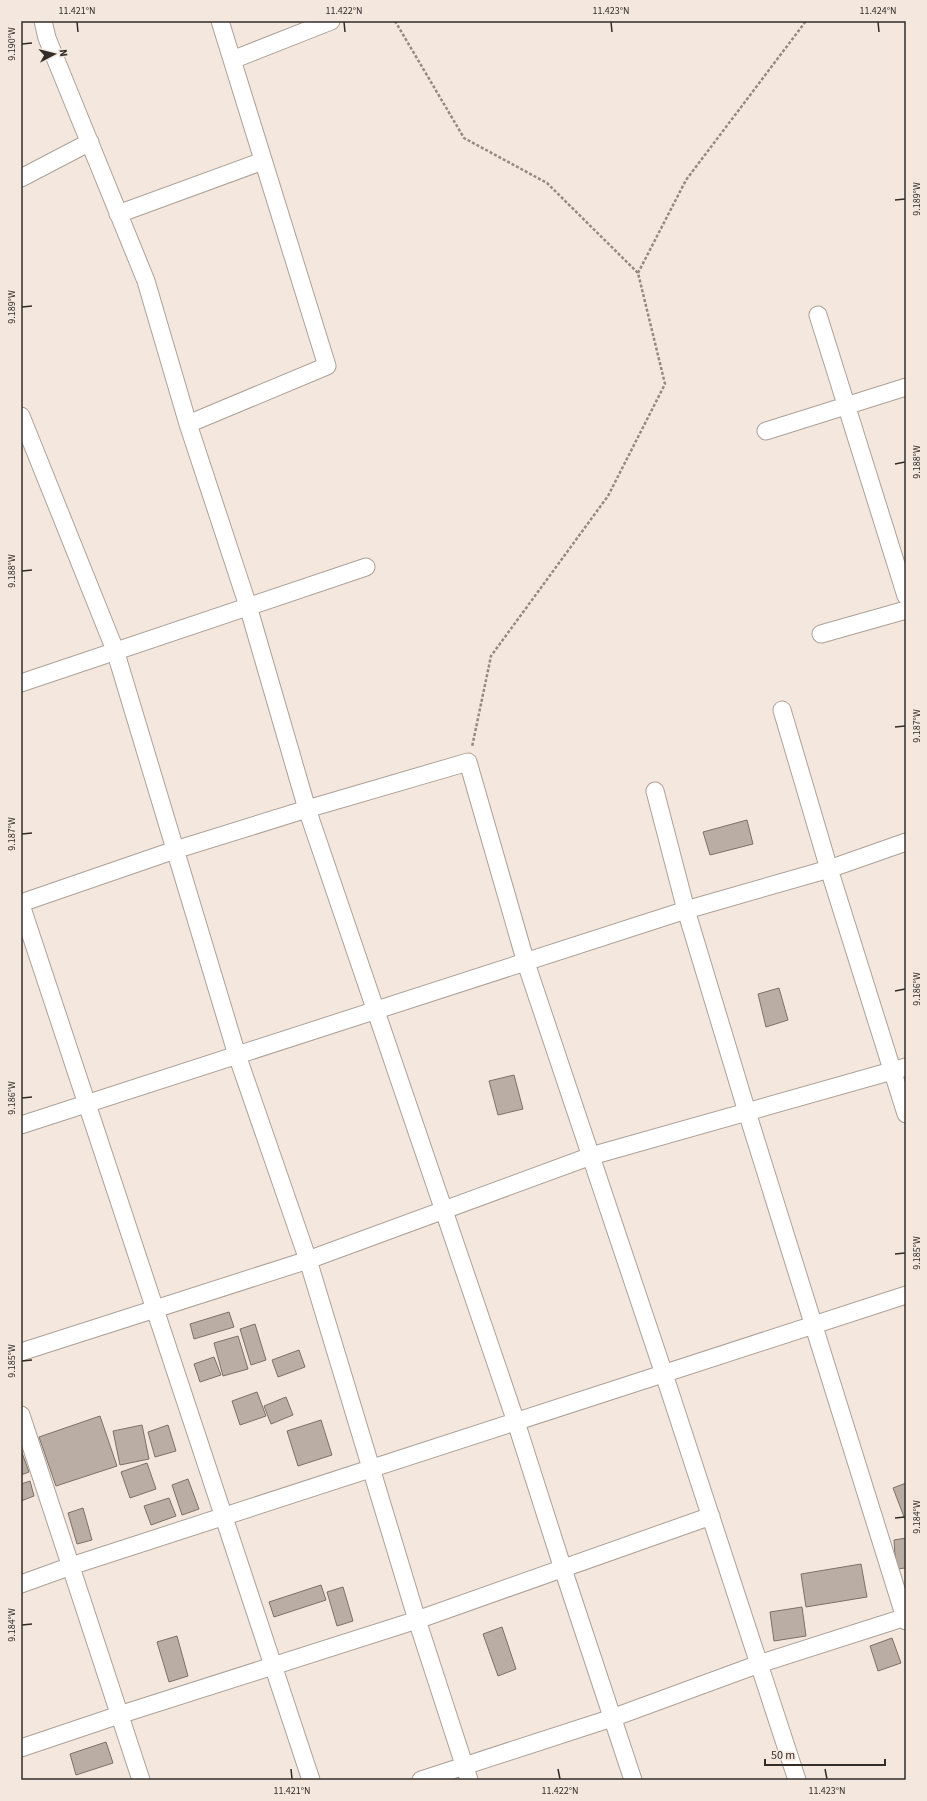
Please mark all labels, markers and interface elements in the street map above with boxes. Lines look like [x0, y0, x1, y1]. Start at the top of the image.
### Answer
text: 11.421°N [58, 4, 96, 18]
text: 11.422°N [325, 4, 363, 18]
text: 11.423°N [592, 4, 630, 18]
text: 11.424°N [859, 4, 897, 18]
text: 9.190°W [5, 27, 19, 61]
north arrow [34, 34, 74, 74]
text: N [56, 48, 71, 57]
text: 9.189°W [910, 182, 924, 216]
text: 9.189°W [5, 290, 19, 324]
text: 9.188°W [910, 445, 924, 479]
text: 9.188°W [5, 554, 19, 588]
text: 9.187°W [910, 709, 924, 743]
text: 9.187°W [5, 817, 19, 851]
text: 9.186°W [910, 972, 924, 1006]
text: 9.186°W [5, 1081, 19, 1115]
text: 9.185°W [910, 1236, 924, 1270]
text: 9.185°W [5, 1344, 19, 1378]
text: 9.184°W [910, 1500, 924, 1534]
text: 9.184°W [5, 1608, 19, 1642]
scale bar [765, 1741, 885, 1767]
text: 50 m [771, 1747, 795, 1764]
text: 11.421°N [273, 1784, 311, 1798]
text: 11.422°N [541, 1784, 579, 1798]
text: 11.423°N [808, 1784, 846, 1798]

